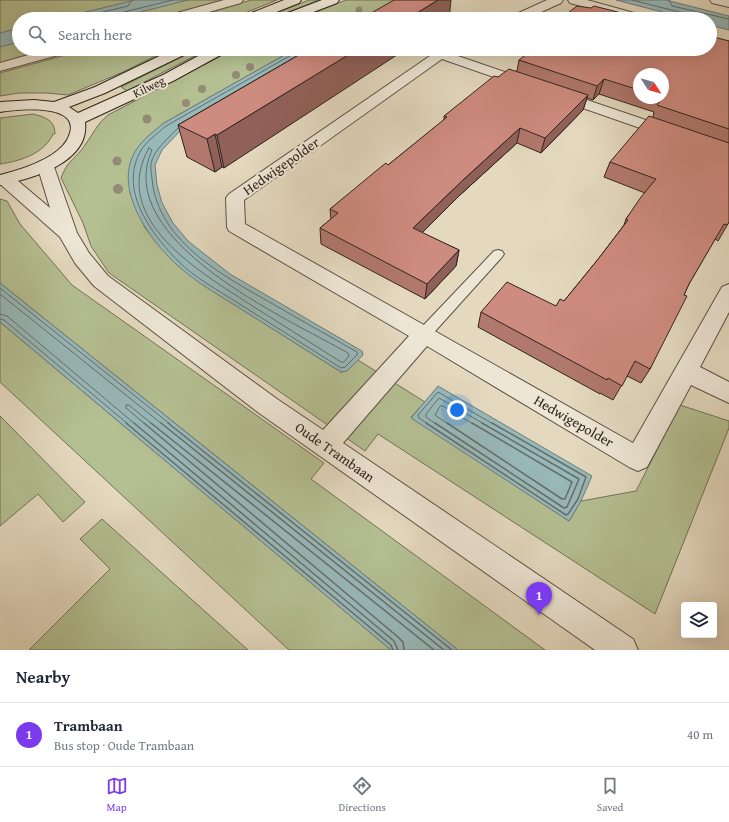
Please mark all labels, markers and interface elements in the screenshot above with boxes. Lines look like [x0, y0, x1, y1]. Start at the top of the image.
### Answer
search box [12, 12, 717, 56]
icon: search [26, 23, 48, 45]
text: Search here [58, 24, 132, 45]
north arrow [633, 68, 669, 104]
street label: Kilweg [130, 72, 168, 102]
street label: Hedwigepolder [239, 132, 323, 200]
street label: Hedwigepolder [530, 390, 618, 452]
your location [447, 400, 467, 420]
street label: Oude Trambaan [291, 417, 379, 487]
pin: 1 [526, 582, 552, 615]
map controls [681, 602, 717, 638]
button: layers [681, 602, 717, 638]
text: Nearby [16, 664, 70, 689]
text: Trambaan [54, 715, 123, 736]
text: 1 [26, 725, 32, 744]
text: 40 m [687, 725, 713, 744]
text: Bus stop · Oude Trambaan [54, 736, 194, 755]
tab: Map [106, 775, 128, 815]
tab: Directions [339, 775, 386, 815]
tab: Saved [597, 775, 623, 815]

